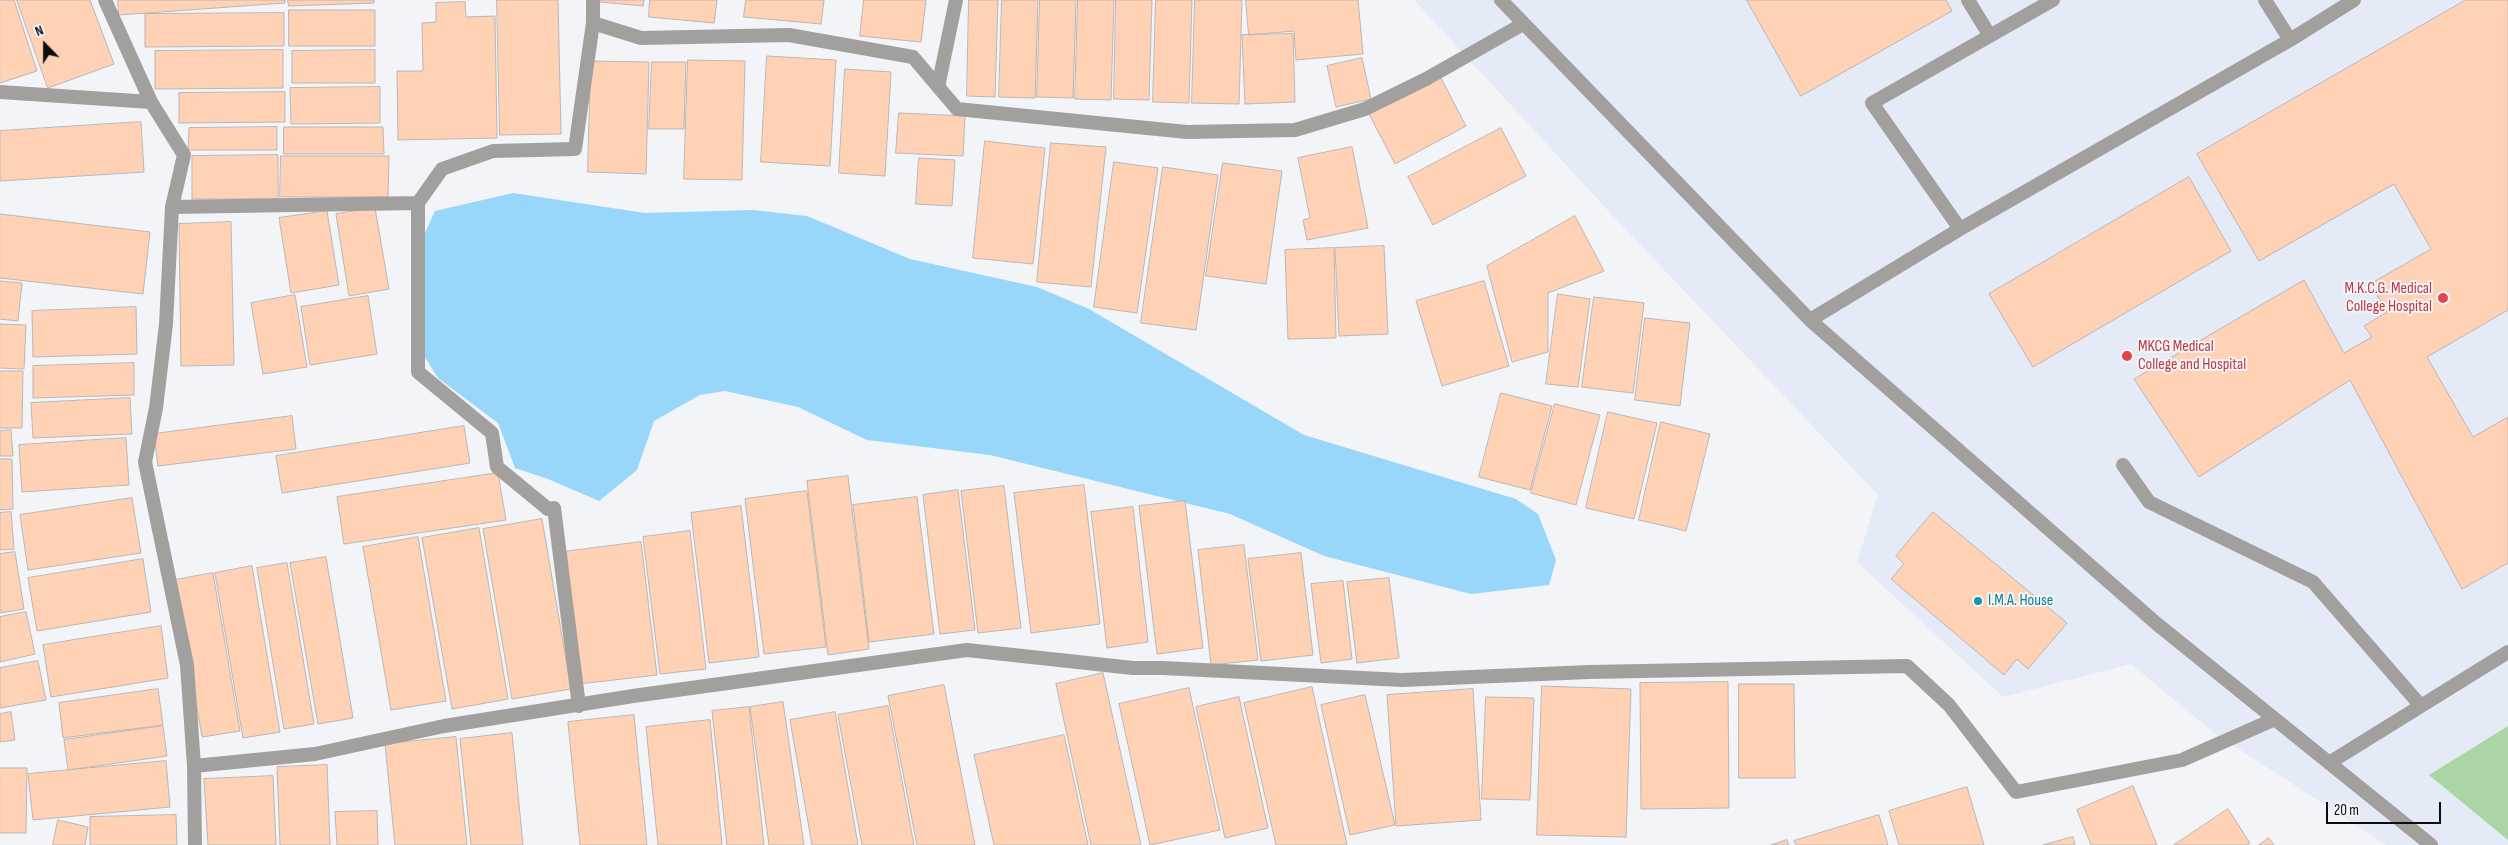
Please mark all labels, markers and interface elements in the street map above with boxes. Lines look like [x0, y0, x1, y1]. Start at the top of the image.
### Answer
north arrow [20, 20, 70, 70]
text: N [33, 21, 46, 40]
place label: M.K.C.G. Medical College Hospital [2344, 279, 2432, 317]
marker: M.K.C.G. Medical College Hospital [2436, 291, 2450, 305]
place label: MKCG Medical College and Hospital [2138, 337, 2246, 375]
marker: MKCG Medical College and Hospital [2120, 349, 2134, 363]
place label: I.M.A. House [1988, 591, 2053, 611]
marker: I.M.A. House [1972, 595, 1984, 607]
scale bar [2328, 792, 2443, 824]
text: 20 m [2334, 801, 2359, 820]

